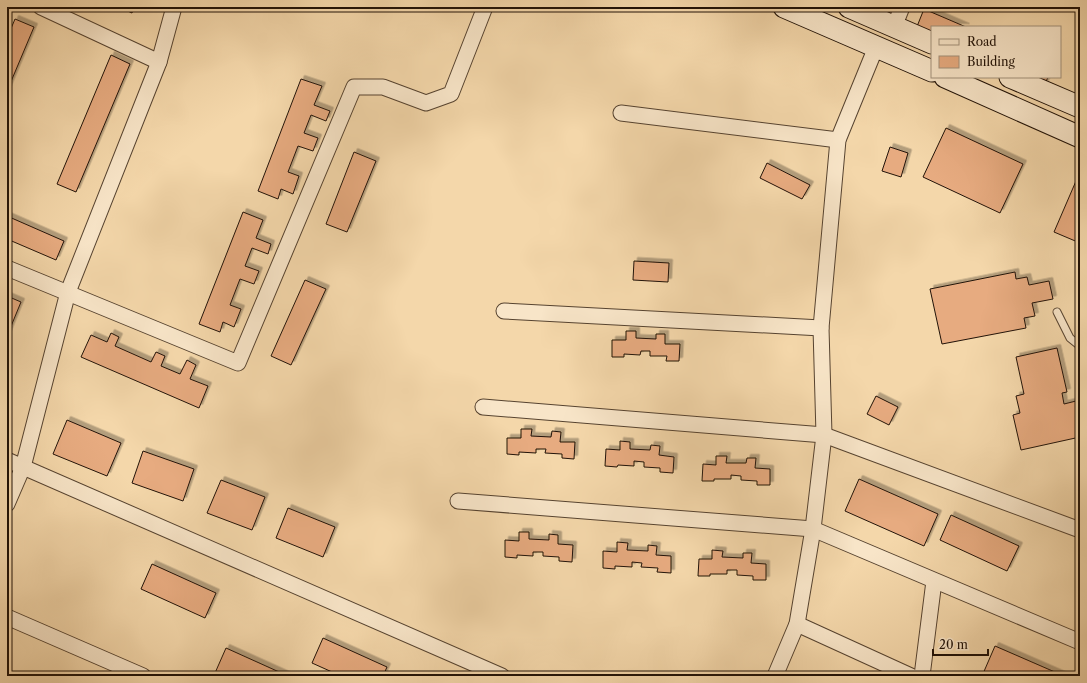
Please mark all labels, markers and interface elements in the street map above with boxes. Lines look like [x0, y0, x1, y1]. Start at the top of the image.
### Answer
legend [931, 26, 1061, 78]
text: Road [967, 34, 997, 49]
text: Building [967, 54, 1015, 69]
scale bar [933, 631, 988, 657]
text: 20 m [939, 637, 968, 652]

